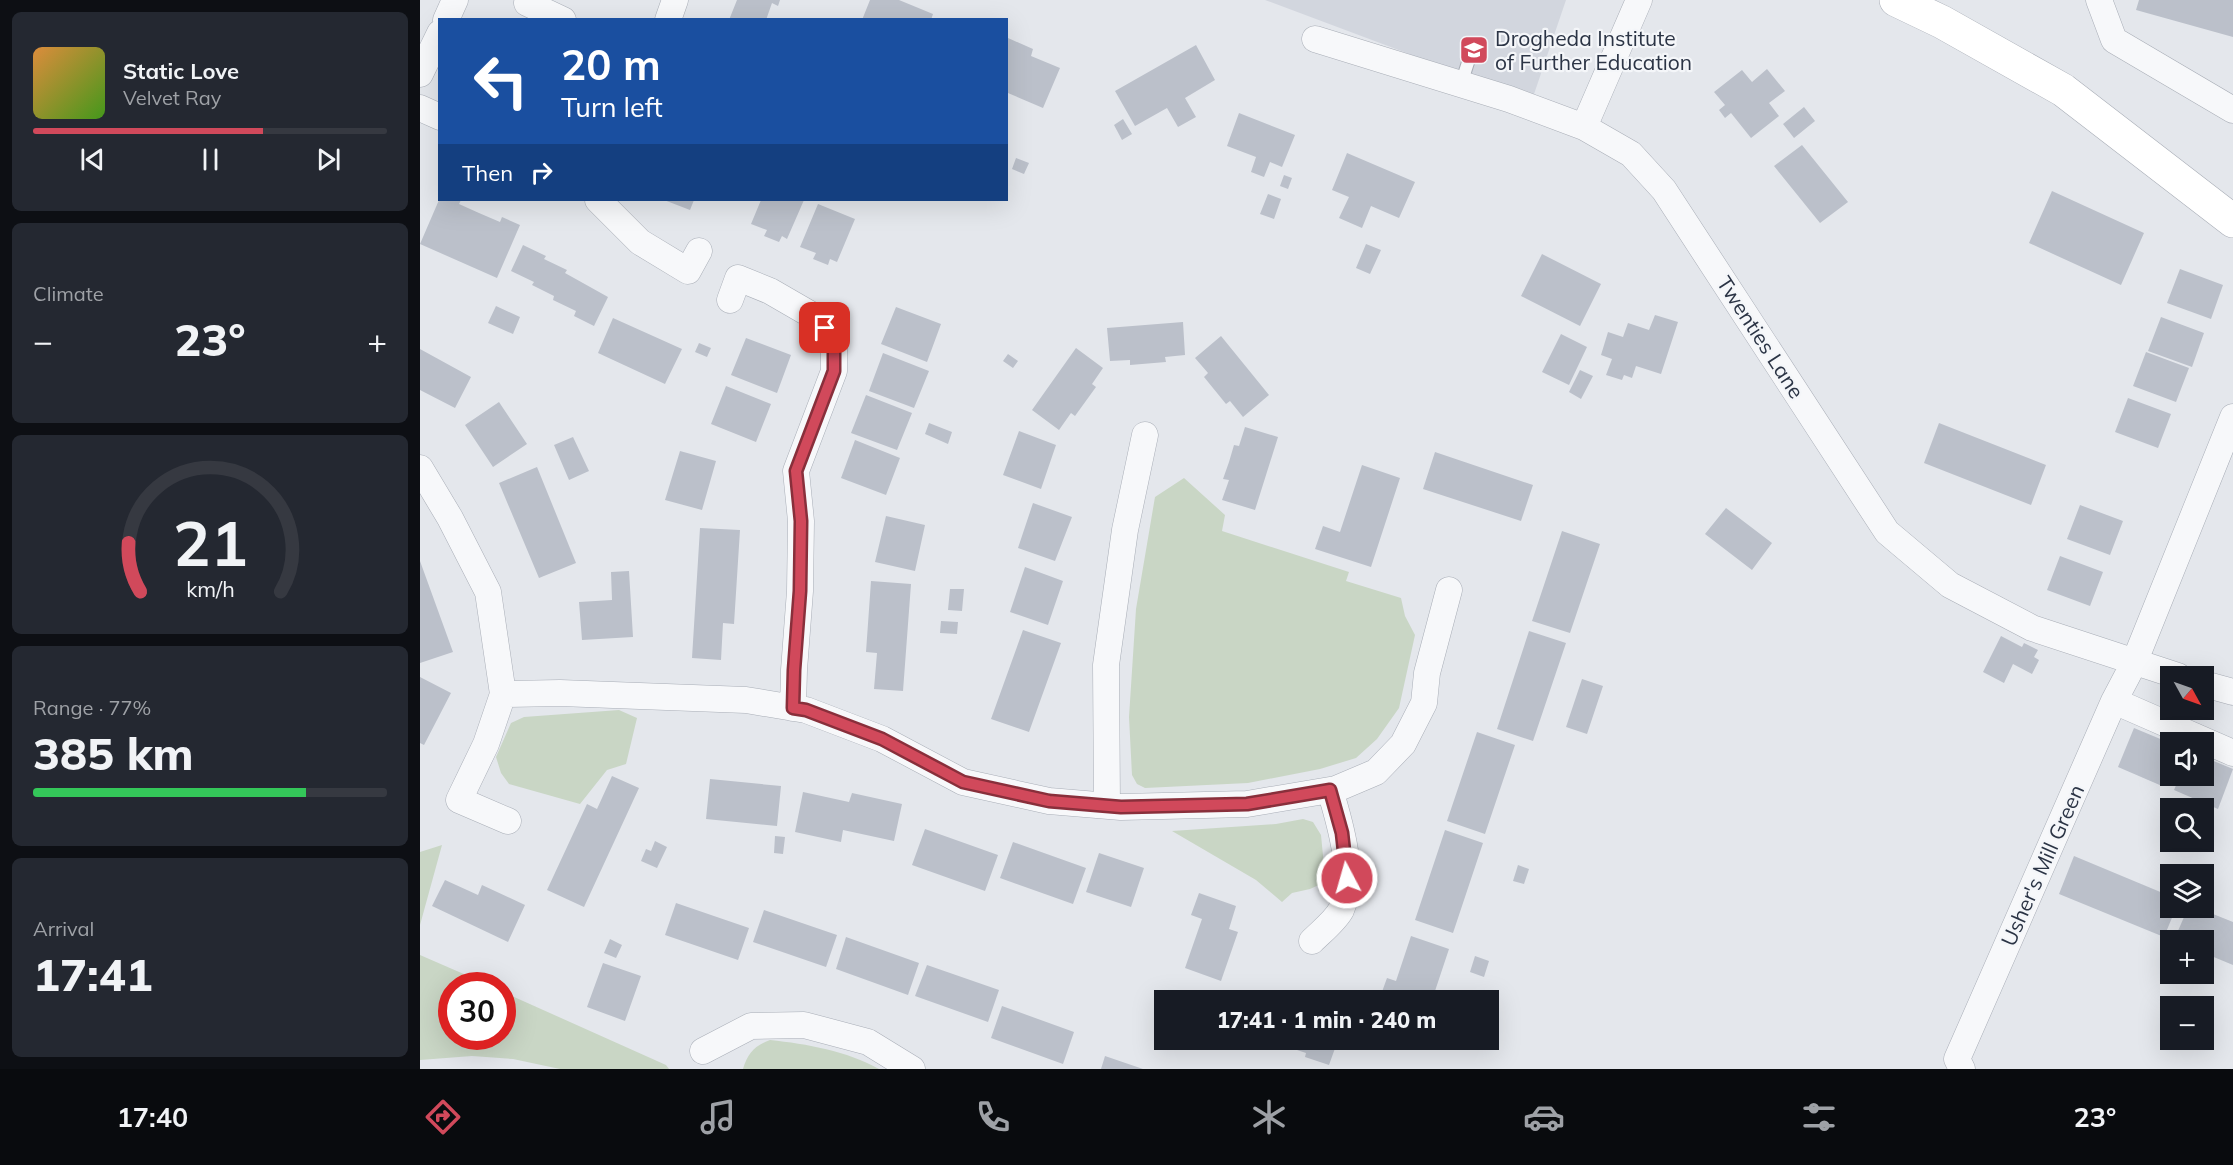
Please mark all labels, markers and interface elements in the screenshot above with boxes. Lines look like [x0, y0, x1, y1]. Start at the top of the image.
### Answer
place label: Drogheda Institute of Further Education [1495, 25, 1692, 75]
school or university icon: Drogheda Institute of Further Education [1458, 34, 1490, 66]
text: 20 m [561, 38, 661, 91]
icon: left [462, 42, 540, 120]
text: Static Love [123, 57, 239, 85]
text: Velvet Ray [123, 85, 221, 110]
text: Turn left [561, 90, 663, 124]
icon: previous [76, 143, 109, 176]
icon: pause [194, 143, 227, 176]
icon: next [312, 143, 345, 176]
icon: right [525, 156, 558, 189]
text: Then [462, 159, 513, 187]
street label: Twenties Lane [1712, 271, 1810, 403]
text: Climate [33, 281, 104, 306]
pin [799, 302, 850, 353]
text: 23° [174, 311, 246, 367]
icon: arrive [808, 311, 841, 344]
text: − [33, 320, 53, 361]
text: + [367, 320, 387, 361]
text: 21 [173, 503, 247, 582]
text: km/h [186, 575, 234, 602]
north arrow [2160, 666, 2214, 720]
map controls [2160, 666, 2214, 1050]
text: Range · 77% [33, 695, 151, 720]
text: 385 km [33, 725, 194, 781]
button: sound [2160, 732, 2214, 786]
street label: Usher's Mill Green [1995, 780, 2089, 950]
button: search [2160, 798, 2214, 852]
position arrow [1315, 846, 1379, 910]
button: layers [2160, 864, 2214, 918]
text: Arrival [33, 916, 94, 941]
button: + [2160, 930, 2214, 984]
text: 17:41 [33, 946, 153, 1002]
speed limit sign: 30 [438, 972, 516, 1050]
button: − [2160, 996, 2214, 1050]
text: 17:41 · 1 min · 240 m [1217, 1006, 1436, 1034]
icon: directions [422, 1096, 464, 1138]
icon: music [697, 1096, 739, 1138]
icon: phone [972, 1096, 1014, 1138]
icon: climate [1248, 1096, 1290, 1138]
icon: car [1523, 1096, 1565, 1138]
icon: filters [1798, 1096, 1840, 1138]
text: 17:40 [117, 1100, 188, 1134]
text: 23° [2074, 1100, 2116, 1134]

